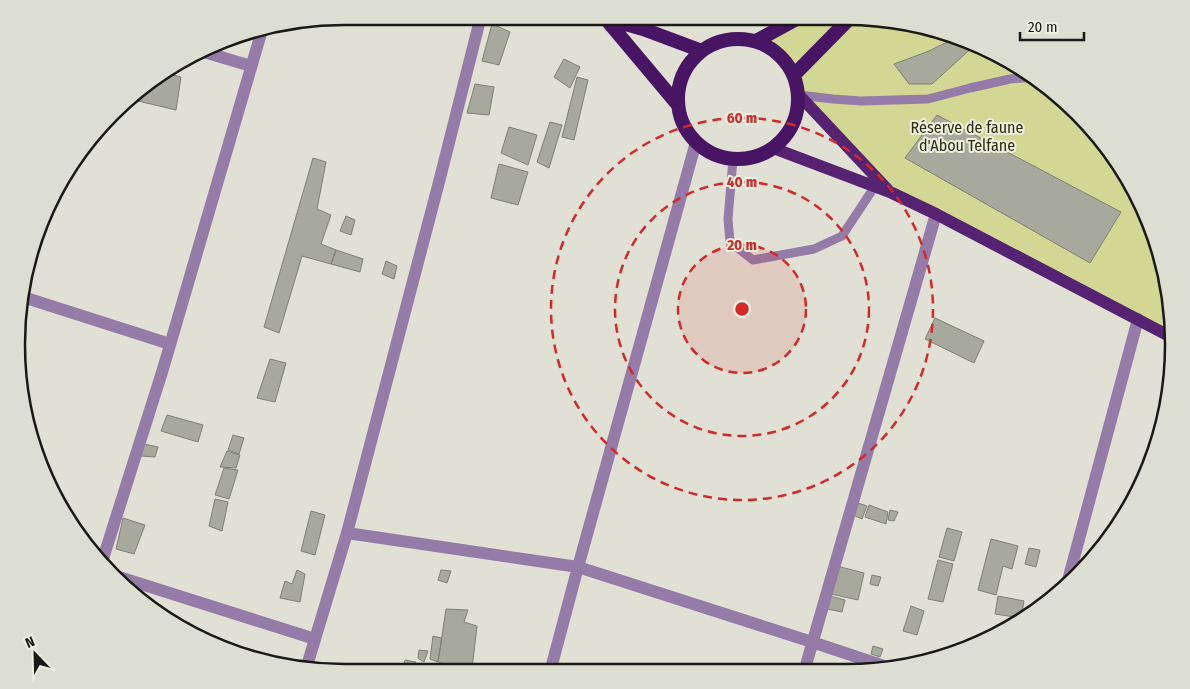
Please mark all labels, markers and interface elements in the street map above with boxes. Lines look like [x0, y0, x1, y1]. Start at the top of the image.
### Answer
scale bar [1020, 10, 1084, 42]
text: 20 m [1028, 18, 1058, 36]
text: 60 m [727, 109, 757, 127]
park label: Réserve de faune d'Abou Telfane [911, 118, 1023, 155]
text: 40 m [727, 173, 757, 191]
text: 20 m [726, 236, 757, 254]
centre of rings [733, 300, 751, 318]
north arrow [10, 629, 60, 679]
text: N [23, 633, 37, 652]

